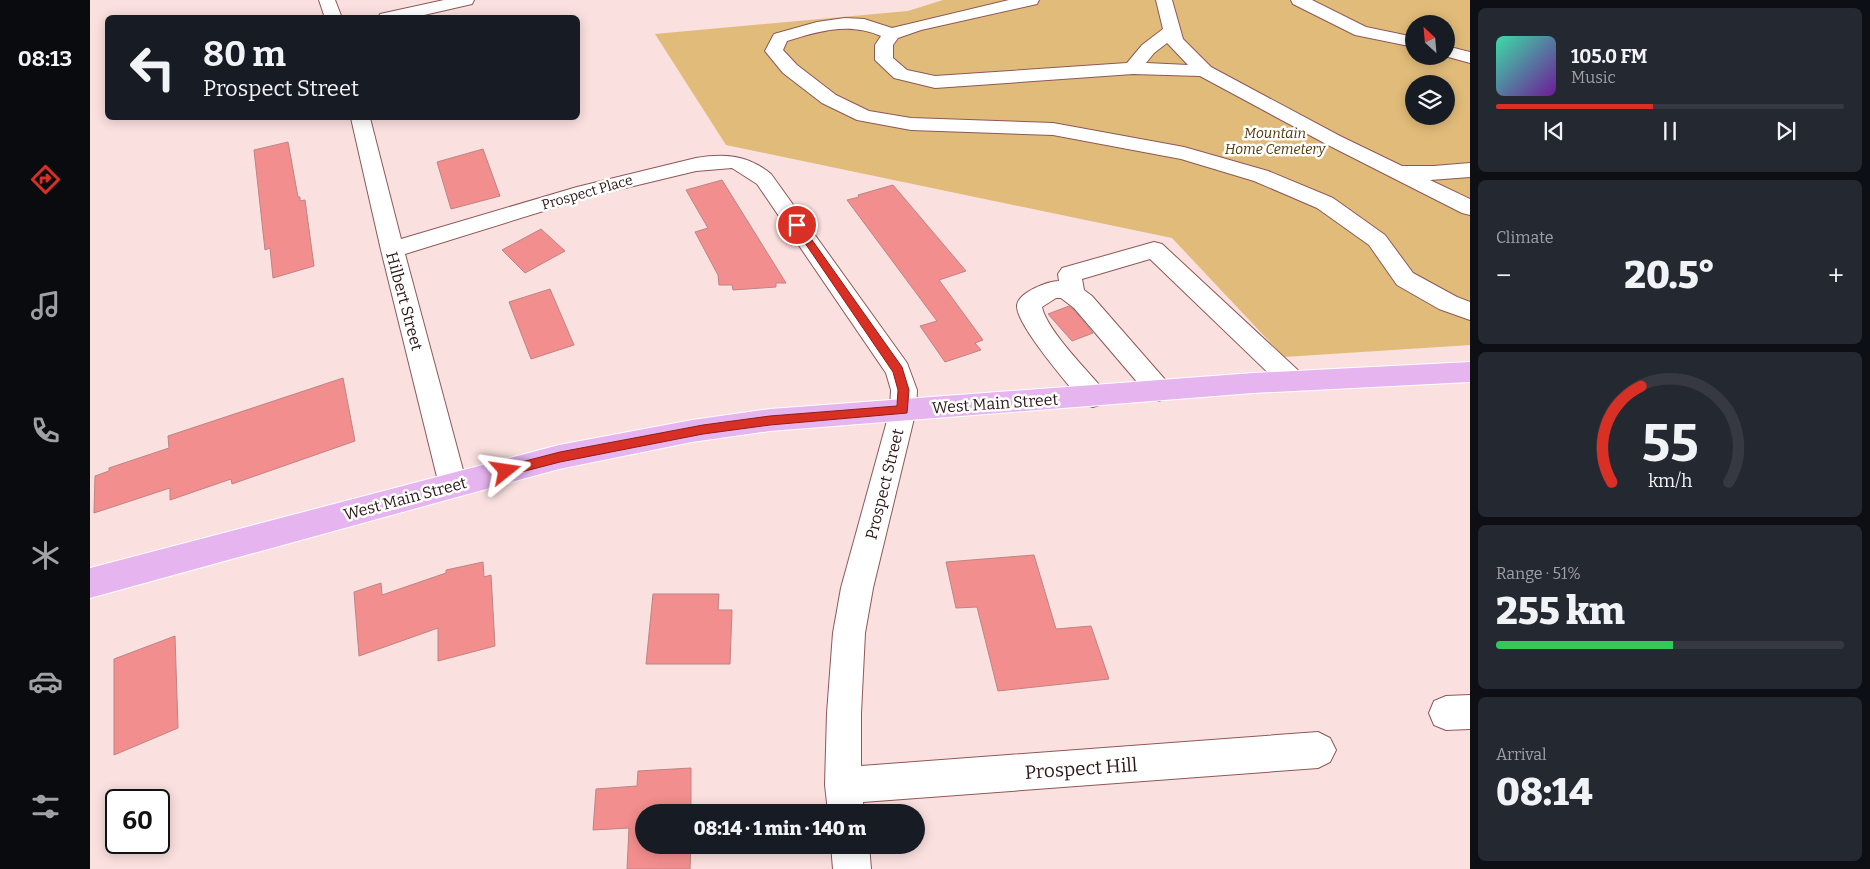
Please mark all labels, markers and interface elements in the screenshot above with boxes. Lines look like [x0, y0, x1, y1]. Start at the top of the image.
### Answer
north arrow [1405, 15, 1455, 65]
map controls [1405, 15, 1455, 125]
text: 80 m [203, 33, 286, 75]
icon: left [120, 35, 185, 100]
text: 08:13 [18, 45, 72, 72]
text: 105.0 FM [1571, 45, 1647, 68]
text: Music [1571, 68, 1616, 87]
text: Prospect Street [203, 75, 359, 102]
button: layers [1405, 75, 1455, 125]
icon: previous [1540, 117, 1568, 145]
icon: pause [1656, 117, 1684, 145]
icon: next [1772, 117, 1800, 145]
park label: Mountain Home Cemetery [1225, 125, 1326, 158]
icon: directions [28, 162, 63, 197]
street label: Prospect Place [540, 171, 635, 214]
pin [776, 204, 818, 246]
icon: arrive [783, 211, 811, 239]
text: Climate [1496, 228, 1554, 247]
street label: Hilbert Street [382, 250, 427, 353]
text: 20.5° [1624, 252, 1715, 298]
text: − [1496, 259, 1511, 292]
text: + [1828, 259, 1844, 292]
icon: music [28, 288, 63, 323]
street label: West Main Street [931, 390, 1059, 417]
text: 55 [1642, 412, 1698, 475]
icon: phone [28, 413, 63, 448]
street label: Prospect Street [862, 427, 907, 541]
position arrow [479, 444, 531, 496]
text: km/h [1648, 470, 1692, 492]
street label: West Main Street [342, 473, 469, 524]
icon: climate [28, 538, 63, 573]
text: Range · 51% [1496, 564, 1581, 583]
text: 255 km [1496, 588, 1625, 634]
icon: car [28, 664, 63, 699]
text: Arrival [1496, 745, 1547, 764]
street label: Prospect Hill [1024, 753, 1138, 784]
text: 08:14 [1496, 769, 1593, 815]
icon: filters [28, 789, 63, 824]
speed limit sign: 60 [105, 789, 170, 854]
text: 08:14 · 1 min · 140 m [694, 817, 866, 840]

